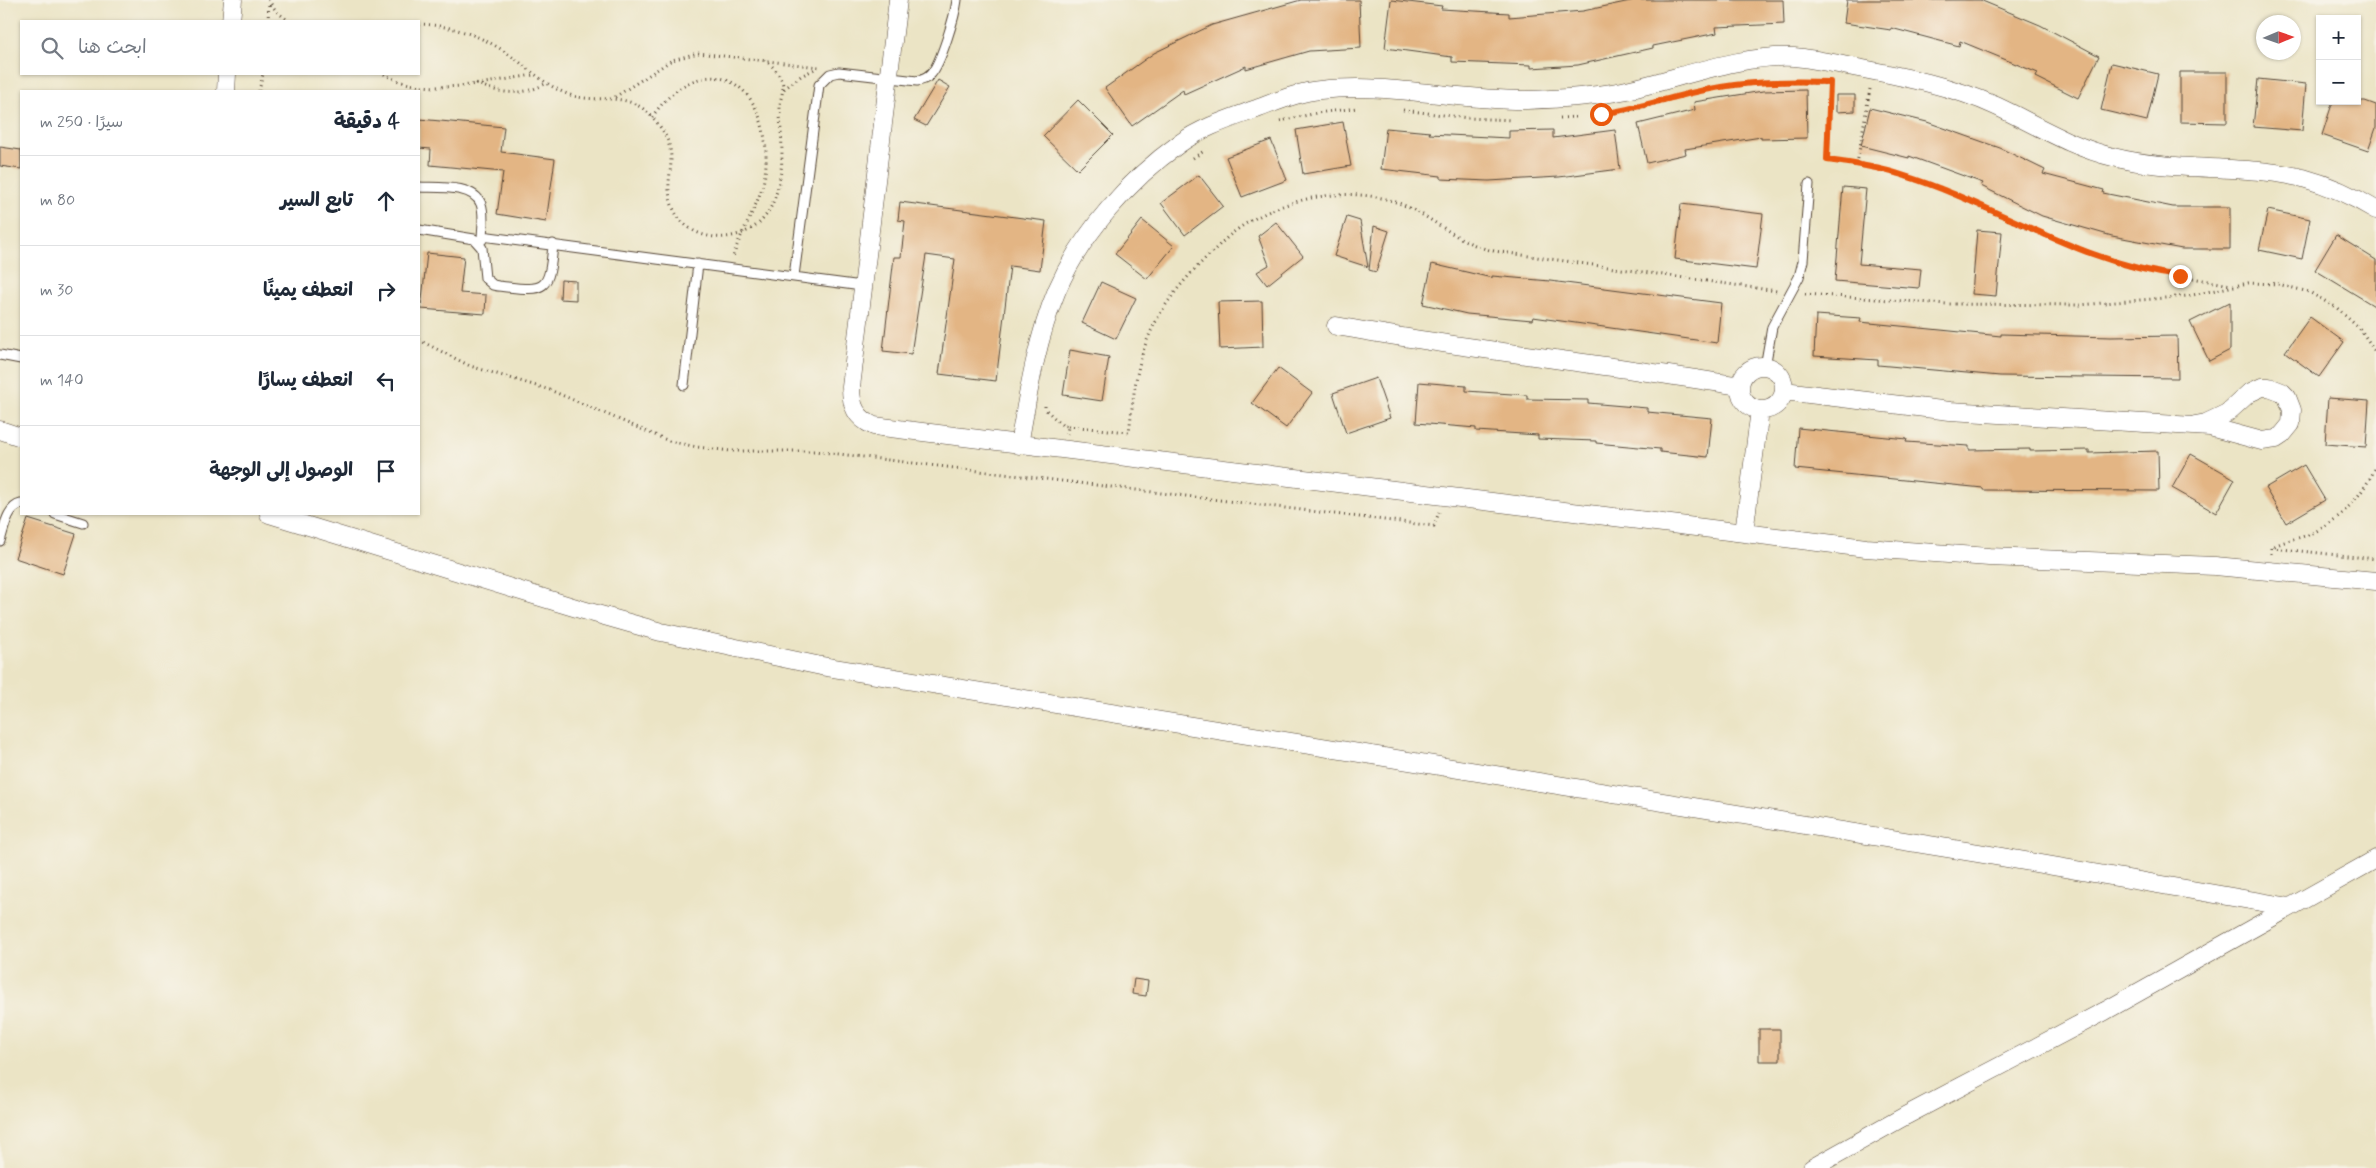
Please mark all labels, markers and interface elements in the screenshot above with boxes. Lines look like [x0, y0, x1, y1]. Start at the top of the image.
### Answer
north arrow [2256, 15, 2301, 60]
map controls [2316, 15, 2361, 105]
button: + [2316, 15, 2361, 60]
search box [20, 20, 420, 75]
icon: search [38, 34, 66, 62]
text: ابحث هنا [78, 35, 147, 60]
button: − [2316, 60, 2361, 105]
route start [1590, 103, 1613, 126]
text: 4 دقيقة [334, 108, 400, 136]
text: سيرًا · 250 m [40, 112, 123, 133]
icon: ahead [372, 187, 400, 215]
text: تابع السير [280, 188, 353, 213]
text: 80 m [40, 190, 75, 211]
route end [2169, 265, 2192, 288]
icon: right [372, 277, 400, 305]
text: انعطف يمينًا [263, 278, 353, 303]
text: 30 m [40, 280, 73, 301]
icon: left [372, 367, 400, 395]
text: انعطف يسارًا [258, 368, 353, 393]
text: 140 m [40, 370, 84, 391]
icon: arrive [372, 457, 400, 485]
text: الوصول إلى الوجهة [209, 458, 353, 483]

